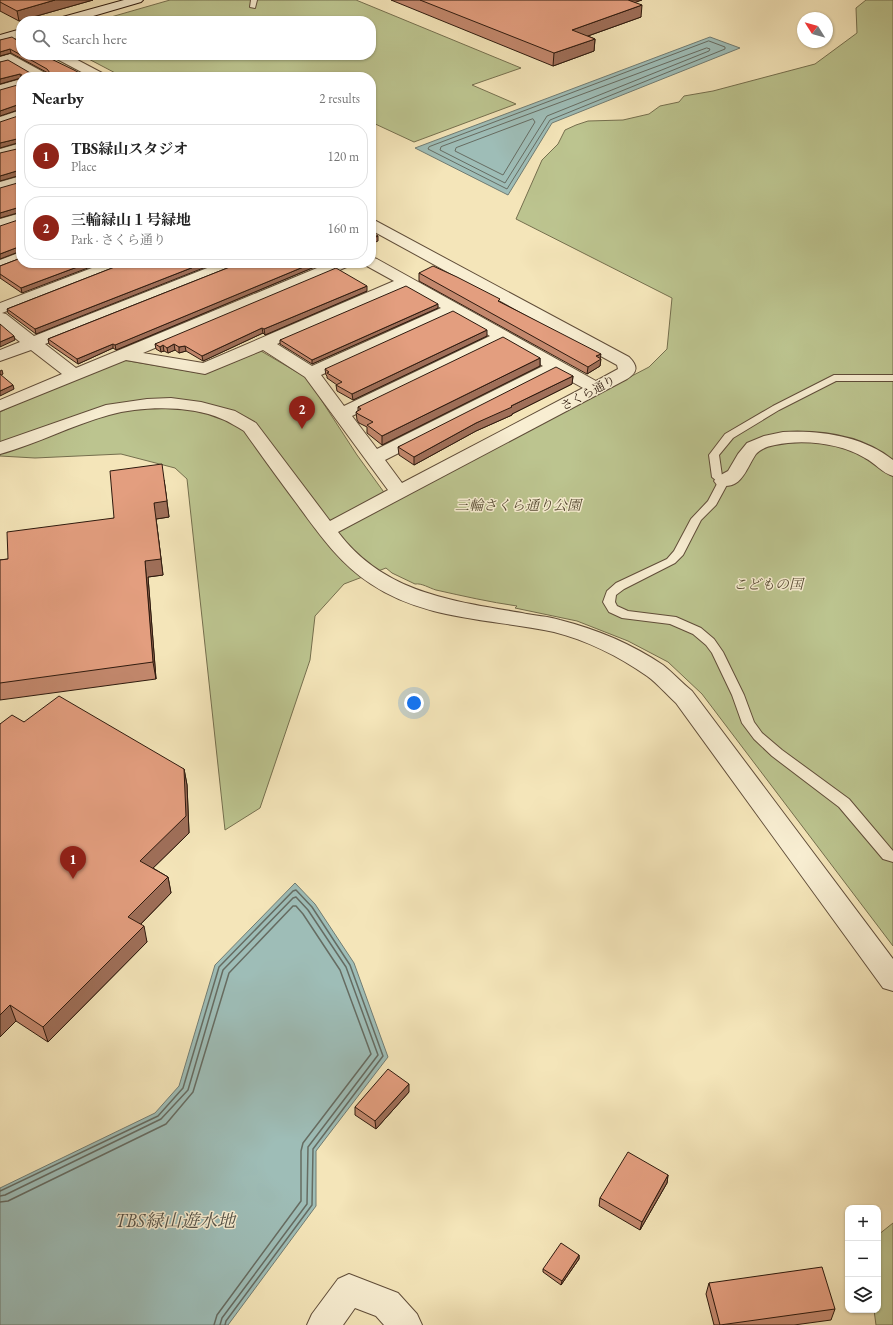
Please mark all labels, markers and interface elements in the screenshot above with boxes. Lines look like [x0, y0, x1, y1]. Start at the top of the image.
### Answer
north arrow [797, 12, 833, 48]
search box [16, 16, 376, 60]
icon: search [30, 27, 52, 49]
text: Search here [62, 29, 127, 48]
text: Nearby [32, 87, 84, 109]
text: 2 results [319, 90, 360, 107]
text: TBS緑山スタジオ [71, 139, 188, 158]
text: 1 [43, 148, 49, 165]
text: 120 m [328, 148, 359, 165]
text: Place [71, 158, 97, 175]
text: 三輪緑山１号緑地 [71, 210, 191, 229]
text: 2 [43, 220, 49, 237]
text: 160 m [328, 220, 359, 237]
text: Park · さくら通り [71, 231, 166, 248]
street label: さくら通り [558, 372, 618, 414]
pin: 2 [289, 396, 315, 429]
park label: 三輪さくら通り公園 [455, 496, 583, 514]
park label: こどもの国 [733, 575, 805, 593]
your location [404, 693, 424, 713]
pin: 1 [60, 846, 86, 879]
map controls [845, 1205, 881, 1313]
button: + [845, 1205, 881, 1241]
water label: TBS緑山遊水地 [115, 1209, 237, 1232]
button: − [845, 1241, 881, 1277]
button: layers [845, 1277, 881, 1313]

